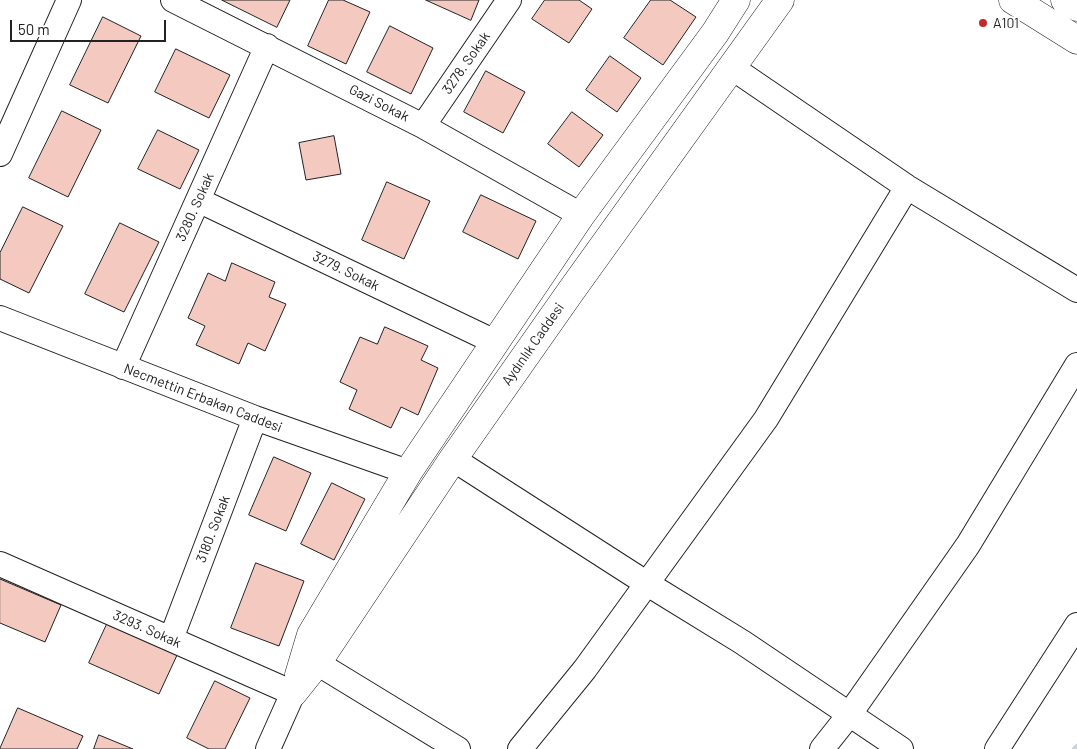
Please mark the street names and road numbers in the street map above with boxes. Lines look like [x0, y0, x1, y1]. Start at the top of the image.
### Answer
street label: 3278. Sokak [438, 29, 494, 97]
street label: Gazi Sokak [346, 81, 412, 125]
street label: 3280. Sokak [172, 170, 218, 244]
street label: 3279. Sokak [310, 248, 382, 294]
street label: Aydınlık Caddesi [498, 299, 568, 389]
street label: Necmettin Erbakan Caddesi [121, 360, 285, 436]
street label: 3180. Sokak [192, 493, 234, 565]
street label: 3293. Sokak [110, 607, 184, 651]

